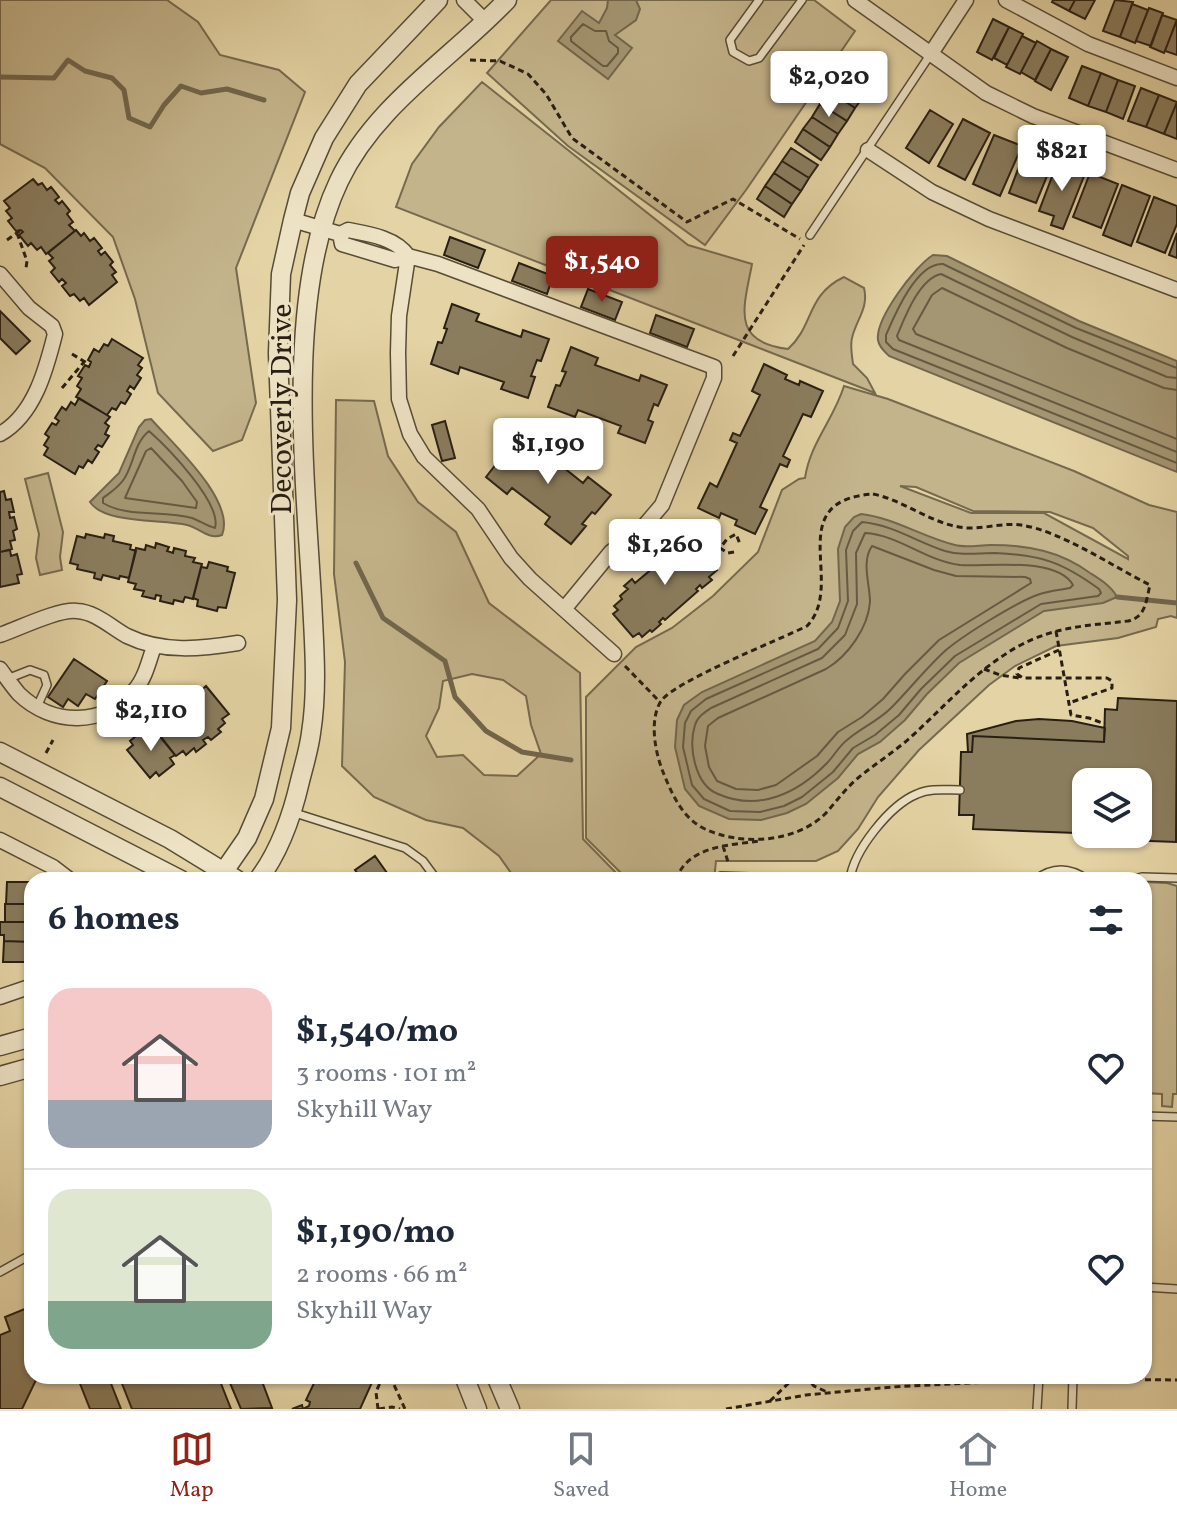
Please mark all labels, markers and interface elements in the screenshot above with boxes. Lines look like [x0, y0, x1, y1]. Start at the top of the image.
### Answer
pin: $2,020 [764, 51, 894, 119]
text: $2,020 [789, 59, 869, 95]
pin: $821 [1015, 125, 1109, 193]
text: $821 [1036, 133, 1088, 169]
pin: $1,540 [537, 236, 667, 304]
text: $1,540 [564, 244, 640, 280]
street label: Decoverly Drive [262, 303, 304, 515]
pin: $1,190 [483, 418, 613, 486]
text: $1,190 [511, 426, 585, 462]
pin: $1,260 [600, 519, 730, 587]
text: $1,260 [627, 527, 703, 563]
pin: $2,110 [86, 685, 216, 753]
text: $2,110 [115, 693, 187, 729]
map controls [1072, 768, 1152, 848]
button: layers [1072, 768, 1152, 848]
text: 6 homes [48, 897, 180, 944]
icon: filters [1084, 898, 1128, 942]
text: $1,540/mo [296, 1009, 458, 1056]
icon: home [112, 1020, 208, 1116]
icon: heart [1084, 1046, 1128, 1090]
text: 3 rooms · 101 m² [296, 1056, 476, 1092]
text: Skyhill Way [296, 1092, 432, 1128]
text: $1,190/mo [296, 1210, 455, 1257]
icon: home [112, 1221, 208, 1317]
icon: heart [1084, 1247, 1128, 1291]
text: 2 rooms · 66 m² [296, 1257, 468, 1293]
text: Skyhill Way [296, 1293, 432, 1329]
tab: Map [170, 1427, 214, 1506]
tab: Saved [553, 1427, 610, 1506]
tab: Home [949, 1427, 1007, 1506]

